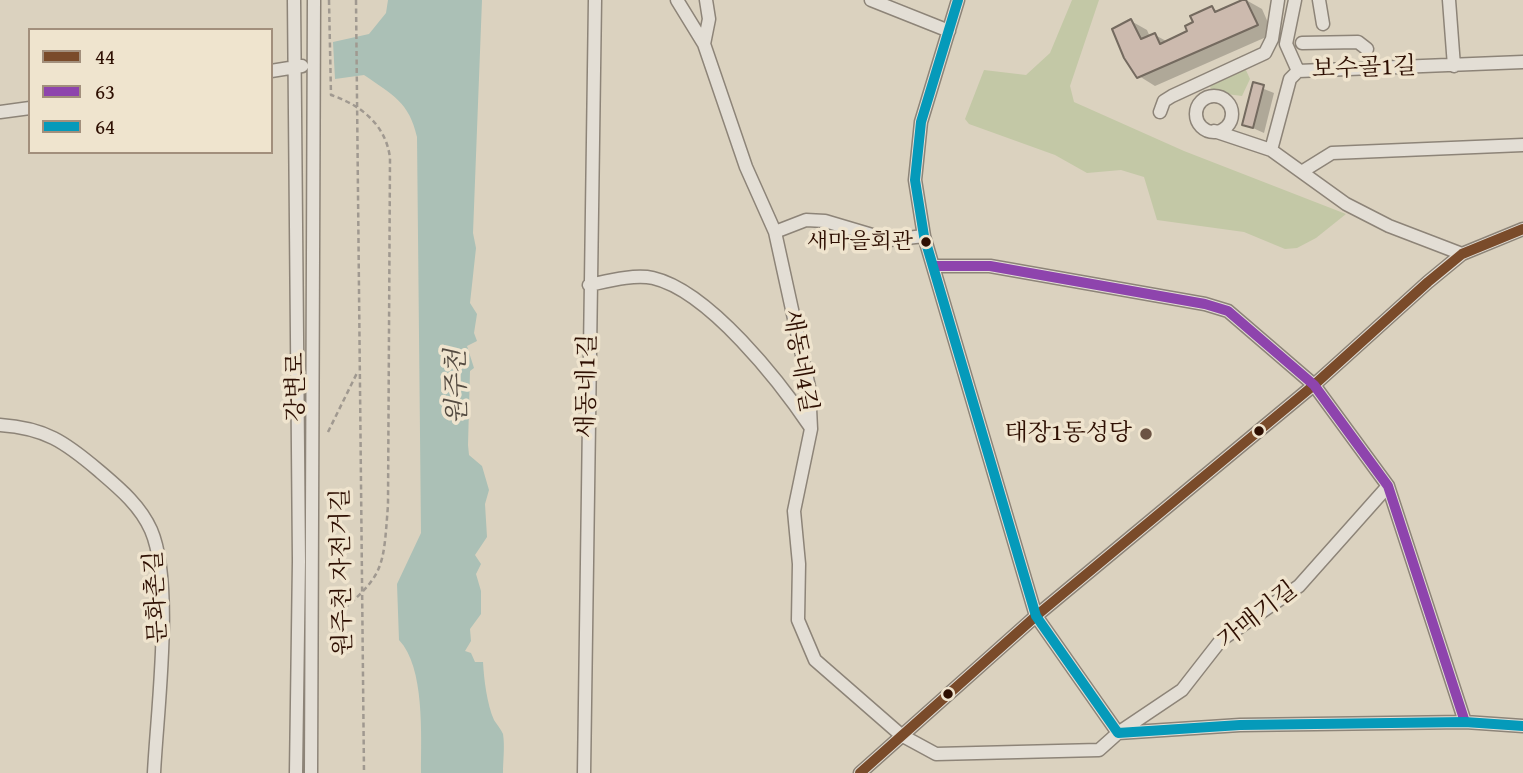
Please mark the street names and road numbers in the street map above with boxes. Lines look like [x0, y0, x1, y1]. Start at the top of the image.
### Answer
street label: 보수골1길 [1311, 53, 1417, 85]
street label: 새동네4길 [776, 307, 822, 415]
street label: 새동네1길 [573, 334, 603, 438]
street label: 강변로 [283, 352, 311, 422]
street label: 원주천 자전거길 [327, 488, 359, 656]
street label: 문화촌길 [140, 550, 174, 644]
street label: 가매기길 [1213, 576, 1303, 656]

